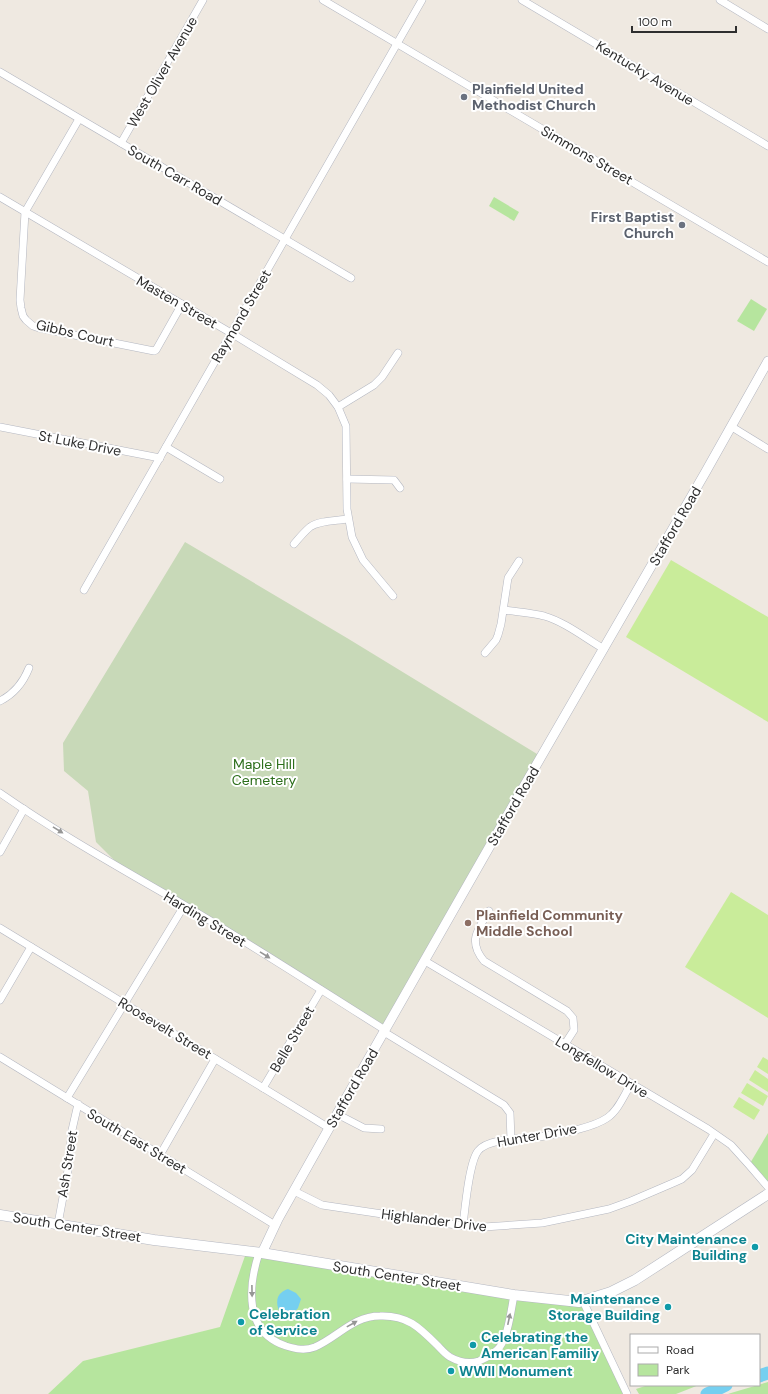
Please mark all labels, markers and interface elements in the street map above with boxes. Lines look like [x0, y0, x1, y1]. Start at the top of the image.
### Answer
scale bar [632, 8, 736, 34]
street label: West Oliver Avenue [123, 13, 201, 131]
text: 100 m [638, 14, 672, 30]
street label: Kentucky Avenue [593, 37, 697, 109]
place label: Plainfield United Methodist Church [472, 80, 596, 114]
marker: Plainfield United Methodist Church [459, 92, 469, 102]
street label: Simmons Street [538, 121, 636, 189]
street label: South Carr Road [125, 141, 225, 209]
place label: First Baptist Church [591, 208, 674, 242]
marker: First Baptist Church [677, 220, 687, 230]
street label: Raymond Street [207, 266, 275, 366]
street label: Masten Street [133, 272, 221, 332]
street label: Gibbs Court [34, 315, 116, 351]
street label: St Luke Drive [37, 426, 123, 460]
street label: Stafford Road [645, 483, 705, 569]
park label: Maple Hill Cemetery [232, 755, 296, 789]
street label: Stafford Road [483, 763, 543, 849]
one-way arrow [52, 826, 63, 834]
street label: Harding Street [160, 887, 250, 951]
place label: Plainfield Community Middle School [476, 906, 624, 940]
marker: Plainfield Community Middle School [463, 918, 473, 928]
one-way arrow [259, 951, 271, 958]
street label: Roosevelt Street [115, 993, 215, 1063]
street label: Belle Street [266, 1002, 318, 1076]
street label: Longfellow Drive [552, 1032, 652, 1102]
street label: Stafford Road [322, 1045, 382, 1131]
street label: South East Street [84, 1104, 190, 1178]
street label: Hunter Drive [496, 1119, 578, 1151]
street label: Ash Street [53, 1129, 81, 1199]
street label: Highlander Drive [380, 1205, 488, 1235]
street label: South Center Street [12, 1208, 142, 1246]
place label: City Maintenance Building [625, 1230, 747, 1264]
marker: City Maintenance Building [750, 1242, 760, 1252]
street label: South Center Street [332, 1257, 462, 1295]
one-way arrow [249, 1285, 255, 1298]
place label: Maintenance Storage Building [548, 1290, 660, 1324]
marker: Maintenance Storage Building [663, 1302, 673, 1312]
place label: Celebration of Service [249, 1305, 330, 1339]
one-way arrow [506, 1313, 512, 1325]
marker: Celebration of Service [236, 1317, 246, 1327]
one-way arrow [346, 1321, 358, 1327]
place label: Celebrating the American Familiy [481, 1328, 600, 1362]
legend [630, 1334, 760, 1386]
marker: Celebrating the American Familiy [468, 1340, 478, 1350]
text: Road [666, 1342, 694, 1358]
place label: WWII Monument [459, 1362, 573, 1380]
text: Park [666, 1362, 690, 1378]
marker: WWII Monument [446, 1366, 456, 1376]

